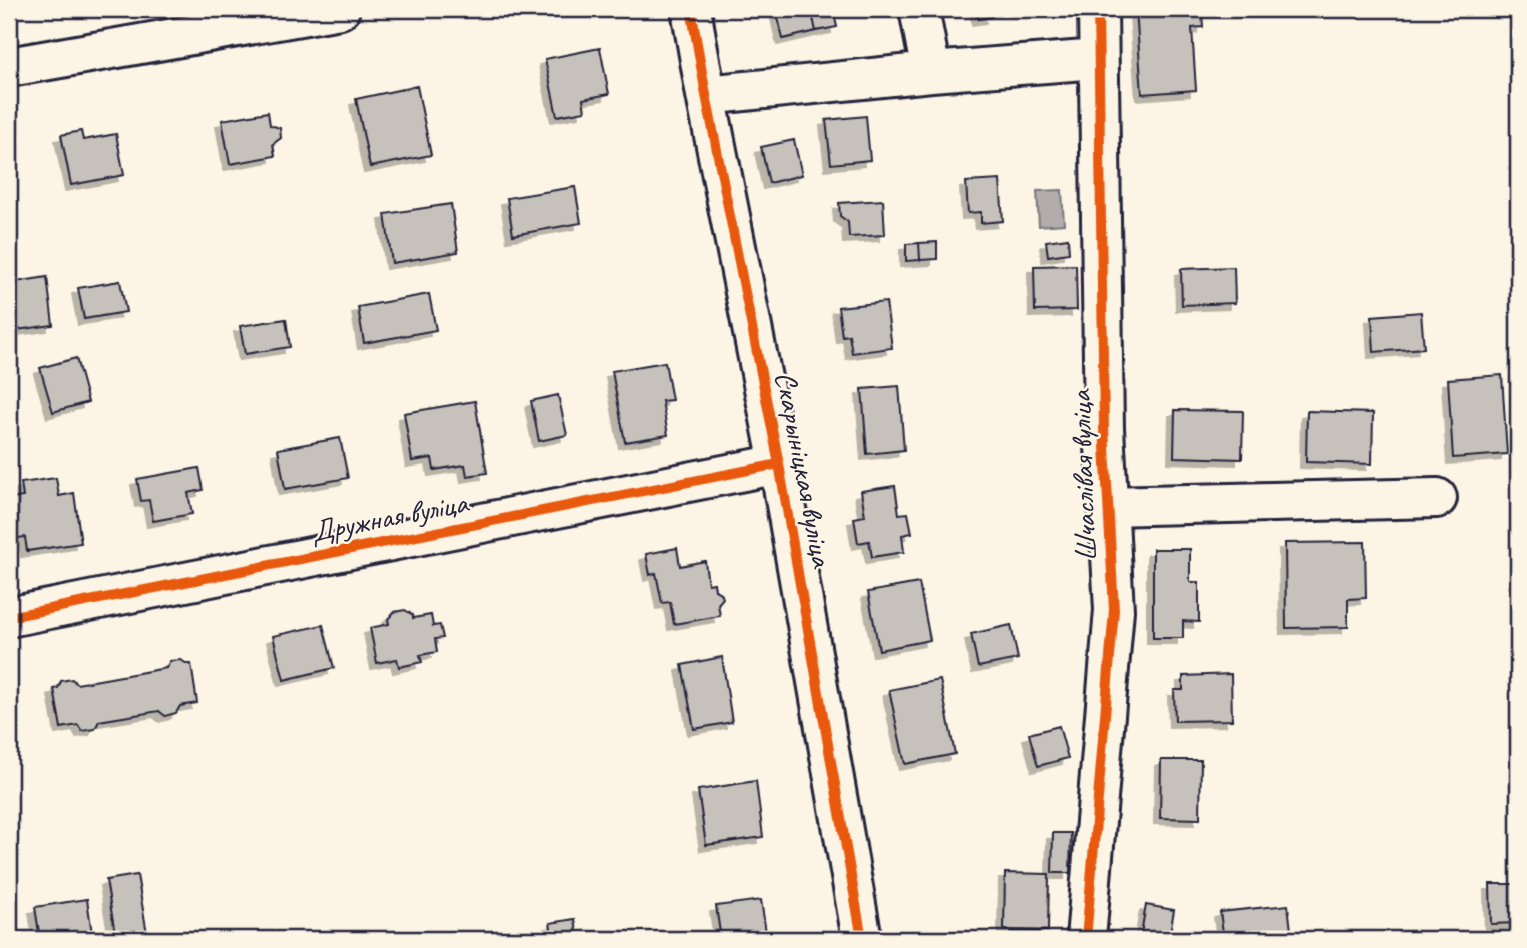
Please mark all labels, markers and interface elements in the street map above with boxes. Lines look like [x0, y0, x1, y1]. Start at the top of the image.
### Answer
street label: Скарыніцкая вуліца [766, 368, 842, 572]
street label: Шчаслівая вуліца [1061, 388, 1105, 562]
street label: Дружная вуліца [307, 483, 472, 551]

